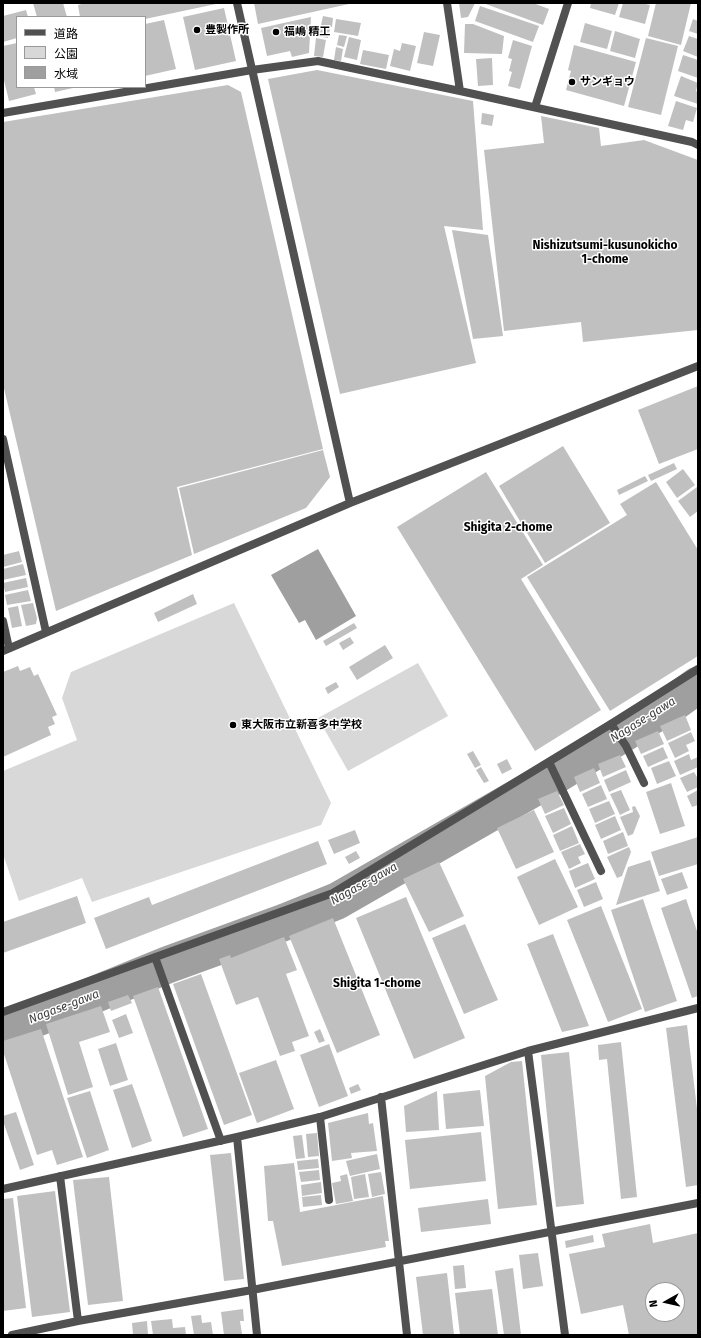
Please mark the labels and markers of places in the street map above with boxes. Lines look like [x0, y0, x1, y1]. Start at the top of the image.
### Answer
place label: 豊製作所 [205, 23, 249, 37]
marker: 豊製作所 [192, 25, 202, 35]
place label: 福嶋 精工 [284, 25, 331, 39]
marker: 福嶋 精工 [271, 27, 281, 37]
place label: サンギョウ [580, 75, 635, 89]
marker: サンギョウ [567, 77, 577, 87]
place label: 東大阪市立新喜多中学校 [241, 718, 362, 732]
marker: 東大阪市立新喜多中学校 [228, 720, 238, 730]

